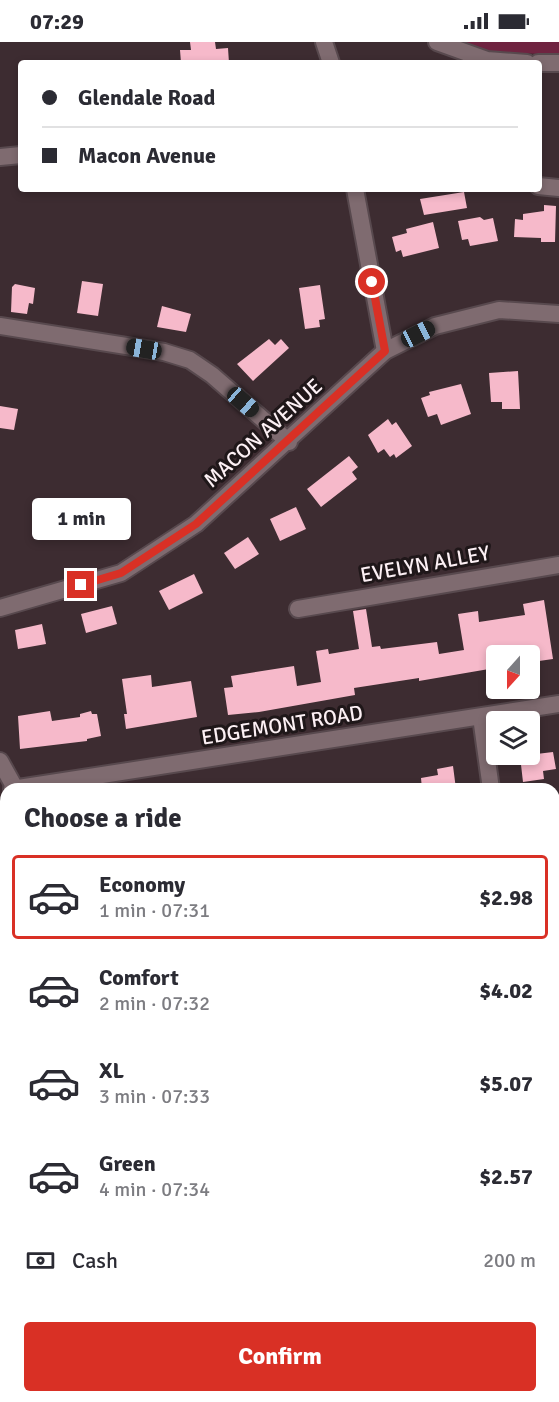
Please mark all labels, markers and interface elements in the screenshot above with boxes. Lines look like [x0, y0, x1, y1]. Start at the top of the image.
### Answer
text: 07:29 [30, 8, 84, 35]
text: Glendale Road [78, 84, 215, 111]
text: Macon Avenue [78, 142, 216, 169]
route start [358, 268, 385, 295]
car [398, 318, 438, 350]
car [125, 337, 163, 361]
street label: MACON AVENUE [198, 373, 328, 493]
car [224, 383, 262, 421]
callout: 1 min [32, 498, 130, 540]
text: 1 min [57, 506, 106, 531]
street label: EVELYN ALLEY [358, 540, 492, 588]
route end [67, 571, 94, 598]
north arrow [486, 645, 540, 699]
map controls [486, 645, 540, 765]
street label: EDGEMONT ROAD [199, 699, 365, 751]
button: layers [486, 711, 540, 765]
text: Choose a ride [24, 802, 182, 835]
icon: car [27, 870, 81, 924]
text: Economy [99, 871, 185, 898]
text: $2.98 [479, 884, 533, 911]
text: 1 min · 07:31 [99, 898, 210, 923]
icon: car [27, 963, 81, 1017]
text: Comfort [99, 964, 179, 991]
text: $4.02 [479, 977, 533, 1004]
text: 2 min · 07:32 [99, 991, 210, 1016]
icon: car [27, 1056, 81, 1110]
text: XL [99, 1057, 124, 1084]
text: $5.07 [479, 1070, 533, 1097]
text: 3 min · 07:33 [99, 1084, 210, 1109]
icon: car [27, 1149, 81, 1203]
text: Green [99, 1150, 156, 1177]
text: $2.57 [479, 1163, 533, 1190]
text: 4 min · 07:34 [99, 1177, 210, 1202]
icon: cash [24, 1244, 57, 1277]
text: Cash [72, 1247, 118, 1274]
text: 200 m [483, 1248, 536, 1273]
button: Confirm [24, 1322, 536, 1391]

